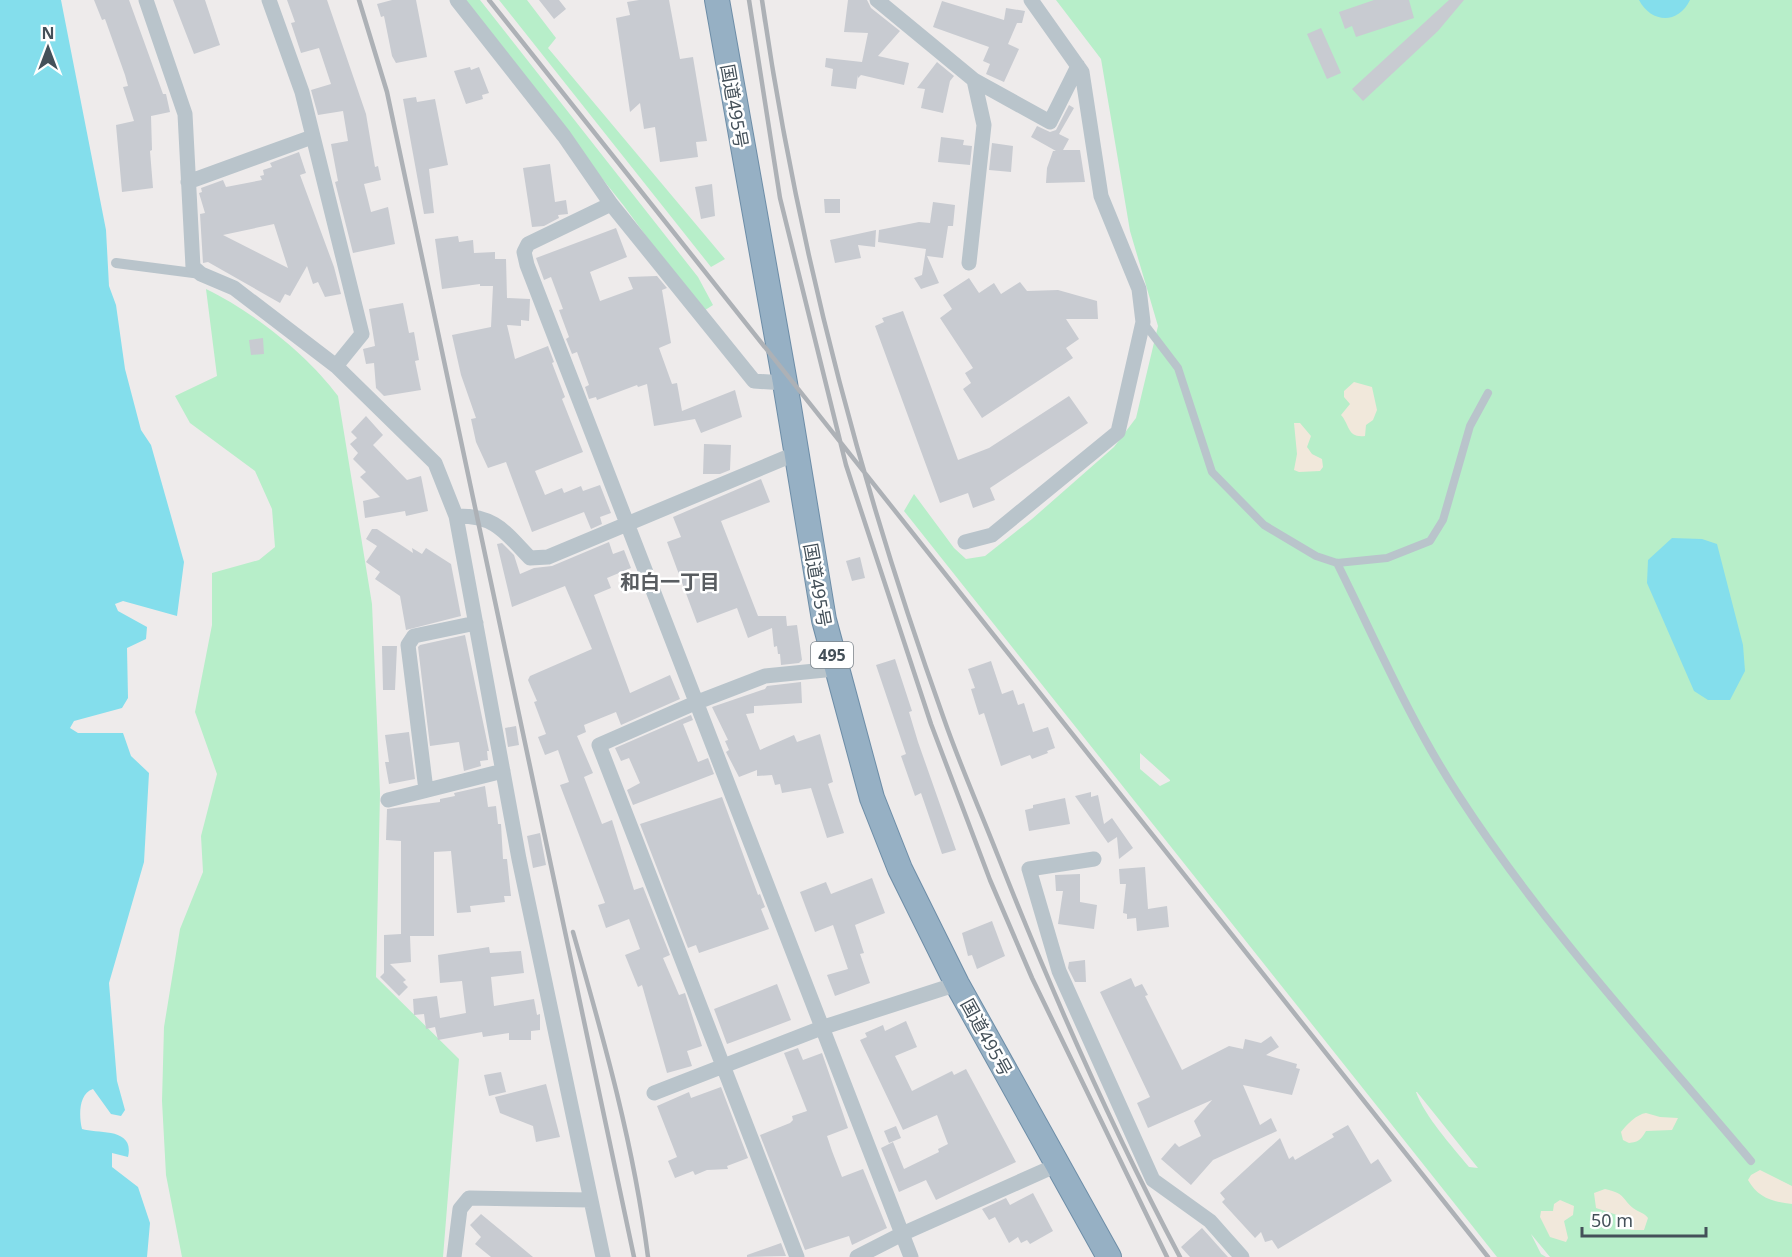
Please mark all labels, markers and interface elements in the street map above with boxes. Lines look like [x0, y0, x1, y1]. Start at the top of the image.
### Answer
north arrow [18, 18, 78, 78]
text: N [41, 22, 55, 44]
street label: 国道495号 [716, 62, 754, 150]
street label: 国道495号 [799, 541, 837, 629]
district label: 和白一丁目 [620, 568, 720, 595]
road number: 495 [811, 642, 853, 668]
street label: 国道495号 [956, 994, 1018, 1080]
scale bar [1582, 1200, 1706, 1238]
text: 50 m [1591, 1208, 1633, 1232]

